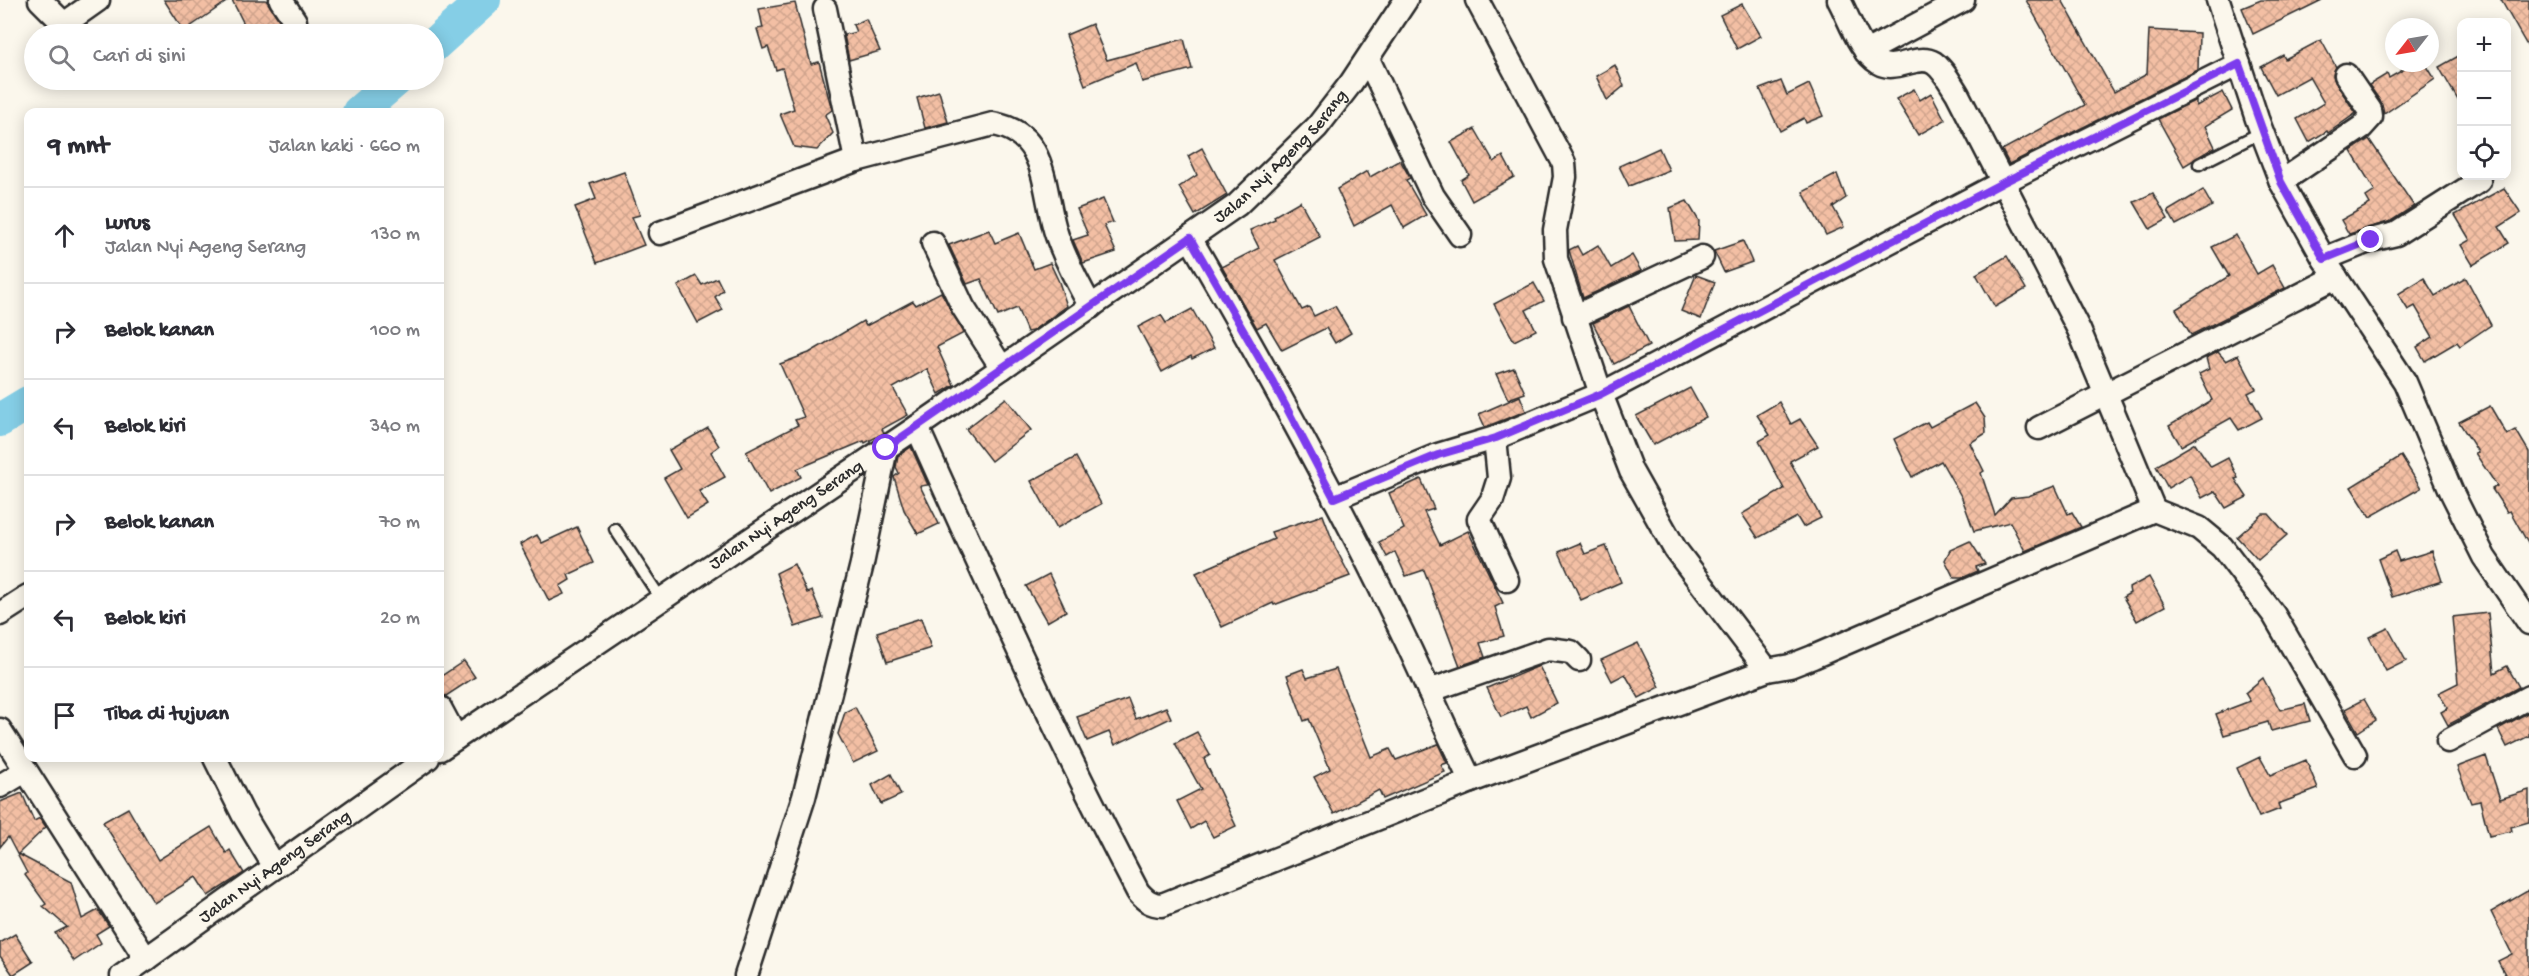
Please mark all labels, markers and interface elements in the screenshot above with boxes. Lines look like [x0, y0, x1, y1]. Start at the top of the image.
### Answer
north arrow [2385, 18, 2439, 72]
map controls [2457, 18, 2511, 180]
button: + [2457, 18, 2511, 72]
search box [24, 24, 444, 90]
icon: search [45, 41, 78, 74]
text: Cari di sini [93, 44, 186, 70]
button: − [2457, 72, 2511, 126]
street label: Jalan Nyi Ageng Serang [1210, 86, 1352, 228]
button: locate [2457, 126, 2511, 180]
text: 9 mnt [48, 132, 109, 163]
text: Jalan kaki · 660 m [269, 136, 420, 159]
text: Lurus [105, 211, 150, 237]
icon: ahead [48, 219, 81, 252]
text: 130 m [371, 224, 420, 247]
route end [2357, 226, 2383, 252]
text: Jalan Nyi Ageng Serang [105, 237, 306, 260]
icon: right [48, 315, 81, 348]
text: Belok kanan [105, 318, 214, 344]
text: 100 m [370, 320, 420, 343]
icon: left [48, 411, 81, 444]
text: Belok kiri [105, 414, 186, 440]
text: 340 m [370, 416, 420, 439]
route start [872, 434, 898, 460]
street label: Jalan Nyi Ageng Serang [705, 456, 867, 575]
icon: right [48, 507, 81, 540]
text: Belok kanan [105, 510, 214, 536]
text: 70 m [379, 512, 420, 535]
icon: left [48, 603, 81, 636]
text: Belok kiri [105, 606, 186, 632]
text: 20 m [380, 608, 420, 631]
icon: arrive [48, 699, 81, 732]
text: Tiba di tujuan [105, 702, 229, 728]
street label: Jalan Nyi Ageng Serang [195, 806, 355, 928]

